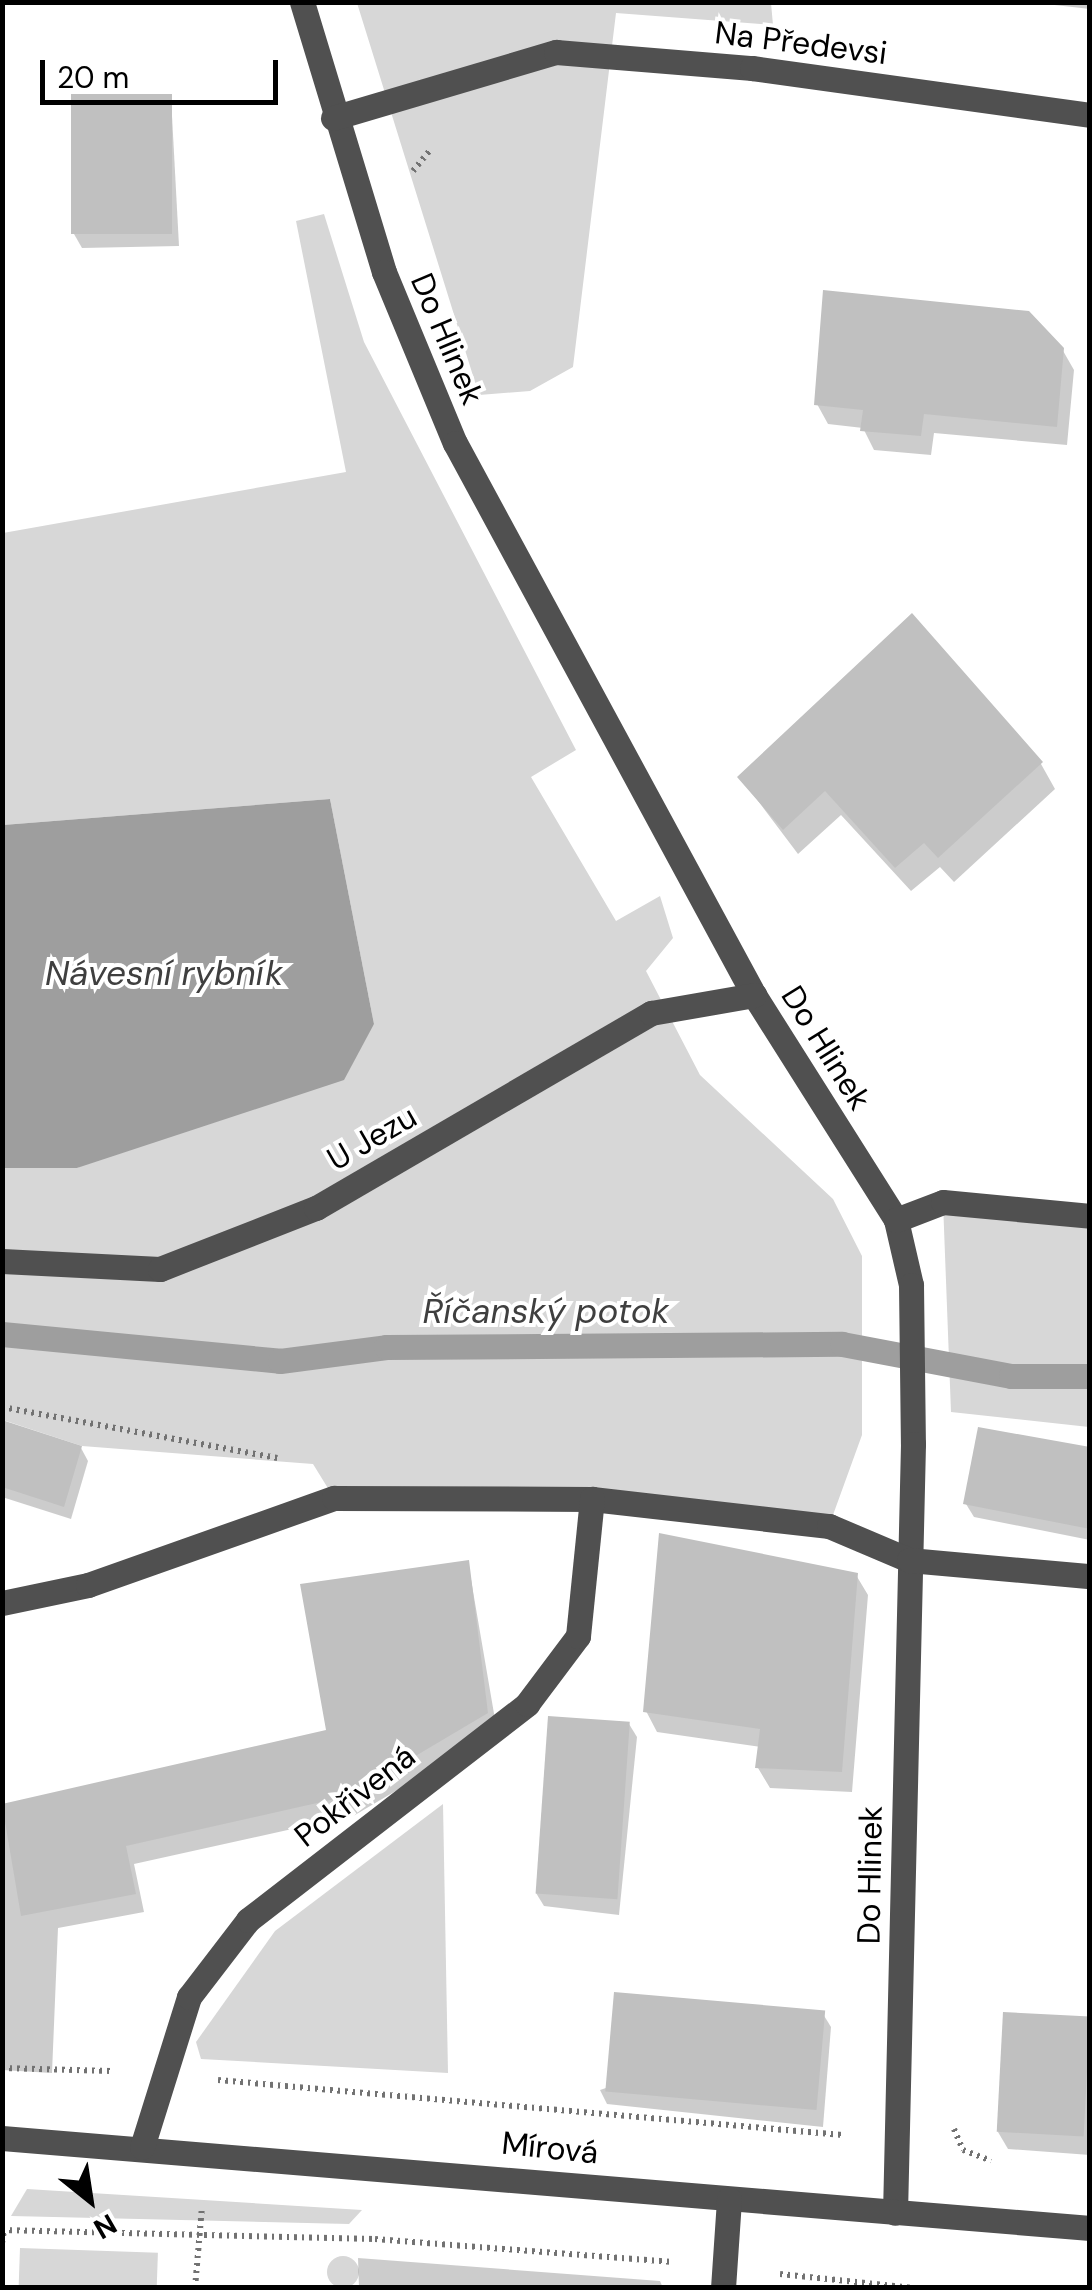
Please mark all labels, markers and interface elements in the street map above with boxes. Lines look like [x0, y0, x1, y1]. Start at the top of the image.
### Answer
street label: Na Předevsi [713, 13, 889, 73]
scale bar [45, 40, 282, 102]
text: 20 m [57, 58, 129, 97]
street label: Do Hlinek [402, 268, 492, 410]
water label: Návesní rybník [45, 952, 283, 994]
street label: Do Hlinek [773, 979, 879, 1117]
street label: U Jezu [321, 1097, 423, 1179]
water label: Říčanský potok [422, 1290, 670, 1332]
street label: Pokřivená [287, 1737, 423, 1855]
street label: Do Hlinek [850, 1805, 890, 1945]
street label: Mírová [500, 2124, 600, 2172]
north arrow [40, 2150, 140, 2250]
text: N [87, 2205, 123, 2248]

